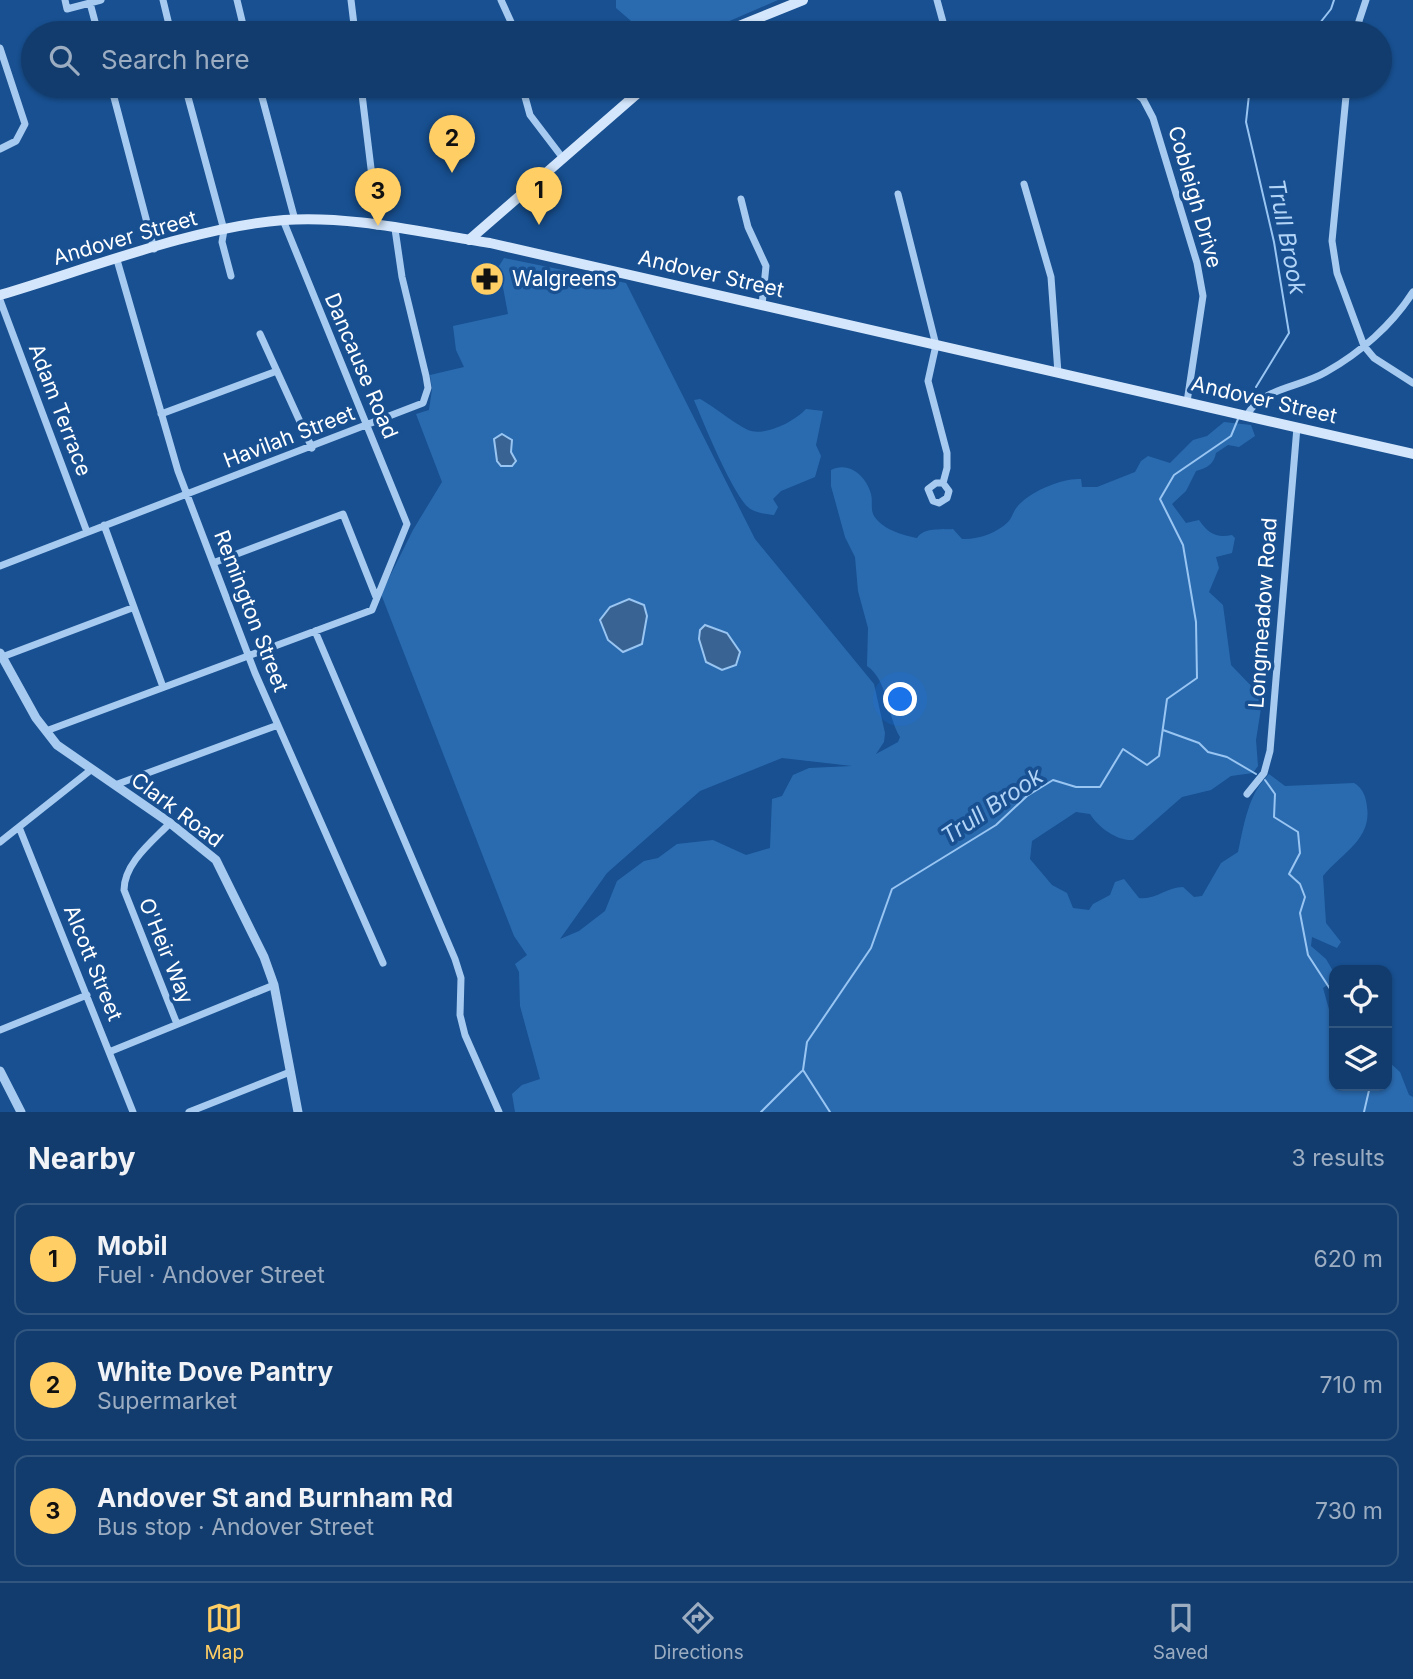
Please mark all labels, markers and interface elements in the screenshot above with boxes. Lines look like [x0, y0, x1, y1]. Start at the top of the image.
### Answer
search box [21, 21, 1392, 98]
icon: search [45, 41, 83, 79]
text: Search here [101, 44, 250, 75]
pin: 2 [429, 115, 475, 173]
street label: Cobleigh Drive [1163, 123, 1228, 271]
pin: 1 [516, 167, 562, 225]
pin: 3 [355, 168, 401, 226]
water label: Trull Brook [1262, 177, 1312, 297]
street label: Andover Street [50, 205, 200, 270]
street label: Andover Street [636, 245, 786, 302]
pharmacy icon: Walgreens [468, 260, 506, 298]
place label: Walgreens [512, 266, 617, 291]
street label: Dancause Road [320, 289, 403, 442]
street label: Adam Terrace [24, 340, 97, 480]
street label: Andover Street [1189, 371, 1339, 428]
street label: Havilah Street [220, 400, 358, 473]
street label: Longmeadow Road [1243, 517, 1282, 709]
street label: Remington Street [209, 526, 294, 695]
your location [883, 682, 917, 716]
water label: Trull Brook [936, 761, 1049, 850]
street label: Clark Road [126, 767, 228, 852]
street label: O'Heir Way [134, 894, 199, 1008]
street label: Alcott Street [59, 901, 128, 1024]
map controls [1329, 965, 1392, 1091]
button: locate [1329, 965, 1392, 1028]
button: layers [1329, 1028, 1392, 1091]
text: Nearby [28, 1140, 136, 1176]
text: 3 results [1292, 1144, 1385, 1172]
text: Mobil [97, 1230, 168, 1261]
text: 1 [48, 1245, 58, 1273]
text: 620 m [1314, 1245, 1383, 1273]
text: Fuel · Andover Street [97, 1261, 325, 1289]
text: White Dove Pantry [97, 1356, 333, 1387]
text: 2 [46, 1371, 60, 1399]
text: 710 m [1320, 1371, 1383, 1399]
text: Supermarket [97, 1387, 237, 1415]
text: Andover St and Burnham Rd [97, 1482, 453, 1513]
text: 3 [46, 1497, 60, 1525]
text: 730 m [1315, 1497, 1383, 1525]
text: Bus stop · Andover Street [97, 1513, 374, 1541]
tab: Map [205, 1599, 244, 1664]
tab: Directions [653, 1599, 744, 1664]
tab: Saved [1153, 1599, 1208, 1664]

